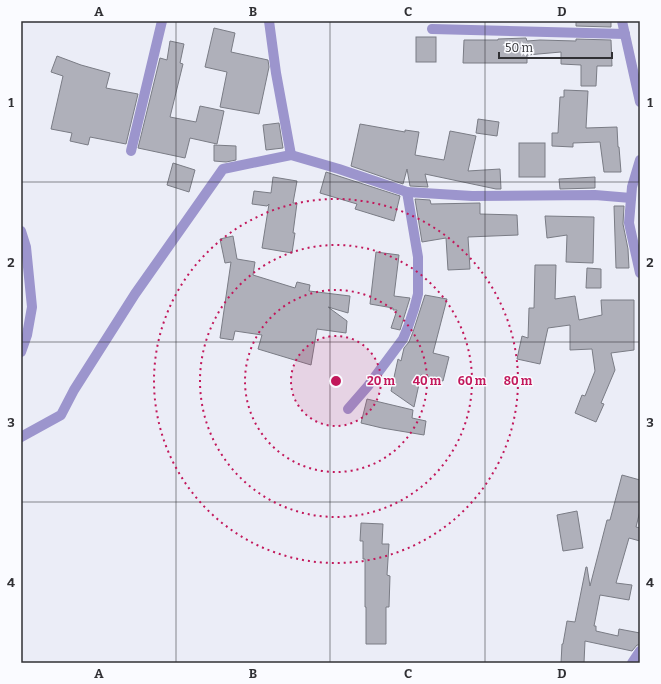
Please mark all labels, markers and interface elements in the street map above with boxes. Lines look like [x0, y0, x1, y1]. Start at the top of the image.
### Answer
text: A [94, 4, 104, 19]
text: B [249, 4, 257, 19]
text: C [404, 4, 412, 19]
text: D [557, 4, 567, 19]
scale bar [499, 34, 612, 60]
text: 50 m [505, 41, 534, 55]
text: 1 [8, 95, 14, 110]
text: 1 [647, 95, 653, 110]
text: 2 [7, 255, 15, 270]
text: 2 [646, 255, 654, 270]
centre of rings [329, 374, 343, 388]
text: 20 m [367, 374, 396, 388]
text: 40 m [413, 374, 442, 388]
text: 60 m [458, 374, 487, 388]
text: 80 m [504, 374, 533, 388]
text: 3 [7, 415, 15, 430]
text: 3 [646, 415, 654, 430]
text: 4 [7, 575, 15, 590]
text: 4 [646, 575, 654, 590]
text: A [94, 666, 104, 681]
text: B [249, 666, 257, 681]
text: C [404, 666, 412, 681]
text: D [557, 666, 567, 681]

